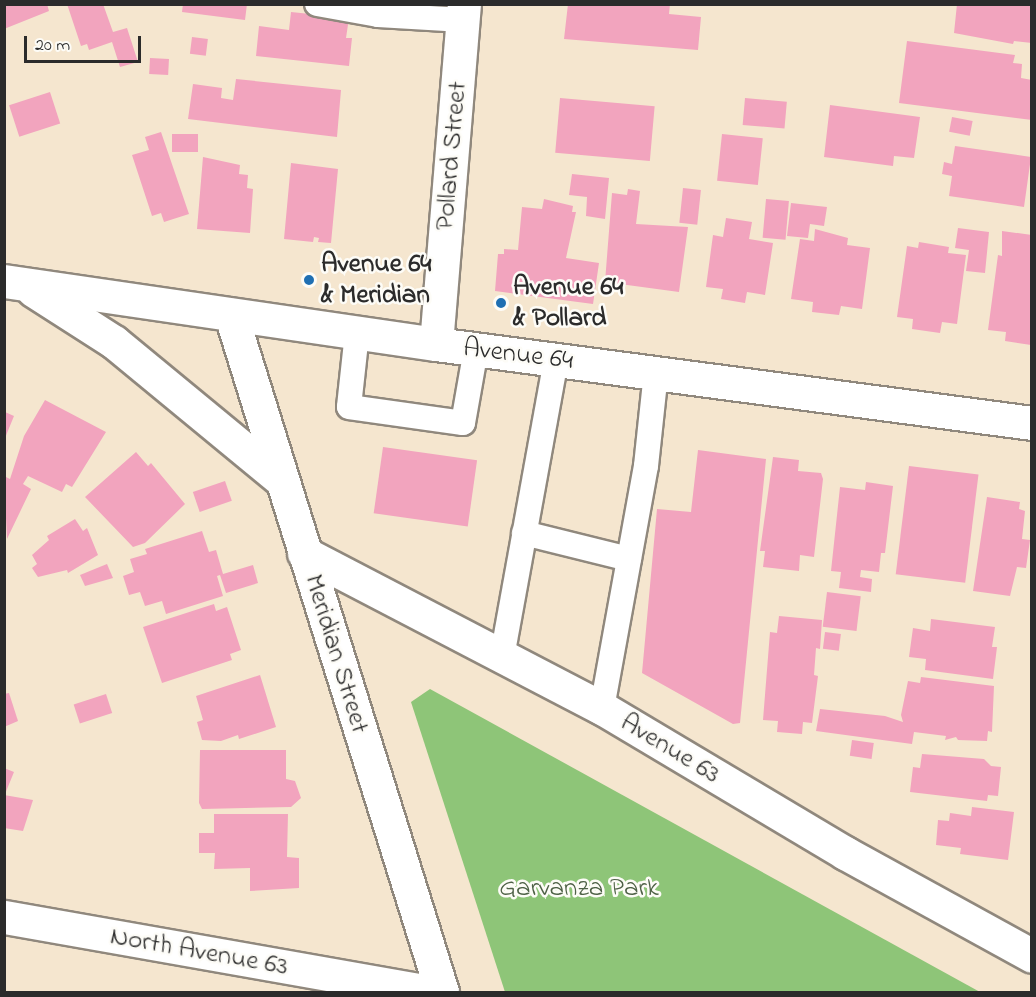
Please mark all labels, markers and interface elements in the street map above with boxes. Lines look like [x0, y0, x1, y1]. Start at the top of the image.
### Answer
scale bar [27, 24, 144, 62]
text: 20 m [35, 33, 70, 59]
street label: Pollard Street [429, 80, 475, 232]
place label: Avenue 64 & Meridian [321, 248, 431, 311]
place label: Avenue 64 & Pollard [513, 271, 623, 334]
marker: Avenue 64 & Meridian [302, 273, 316, 287]
marker: Avenue 64 & Pollard [494, 296, 508, 310]
street label: Avenue 64 [461, 332, 575, 378]
street label: Meridian Street [296, 571, 376, 737]
street label: Avenue 63 [614, 707, 726, 791]
park label: Garvanza Park [499, 873, 659, 905]
street label: North Avenue 63 [108, 920, 290, 984]

